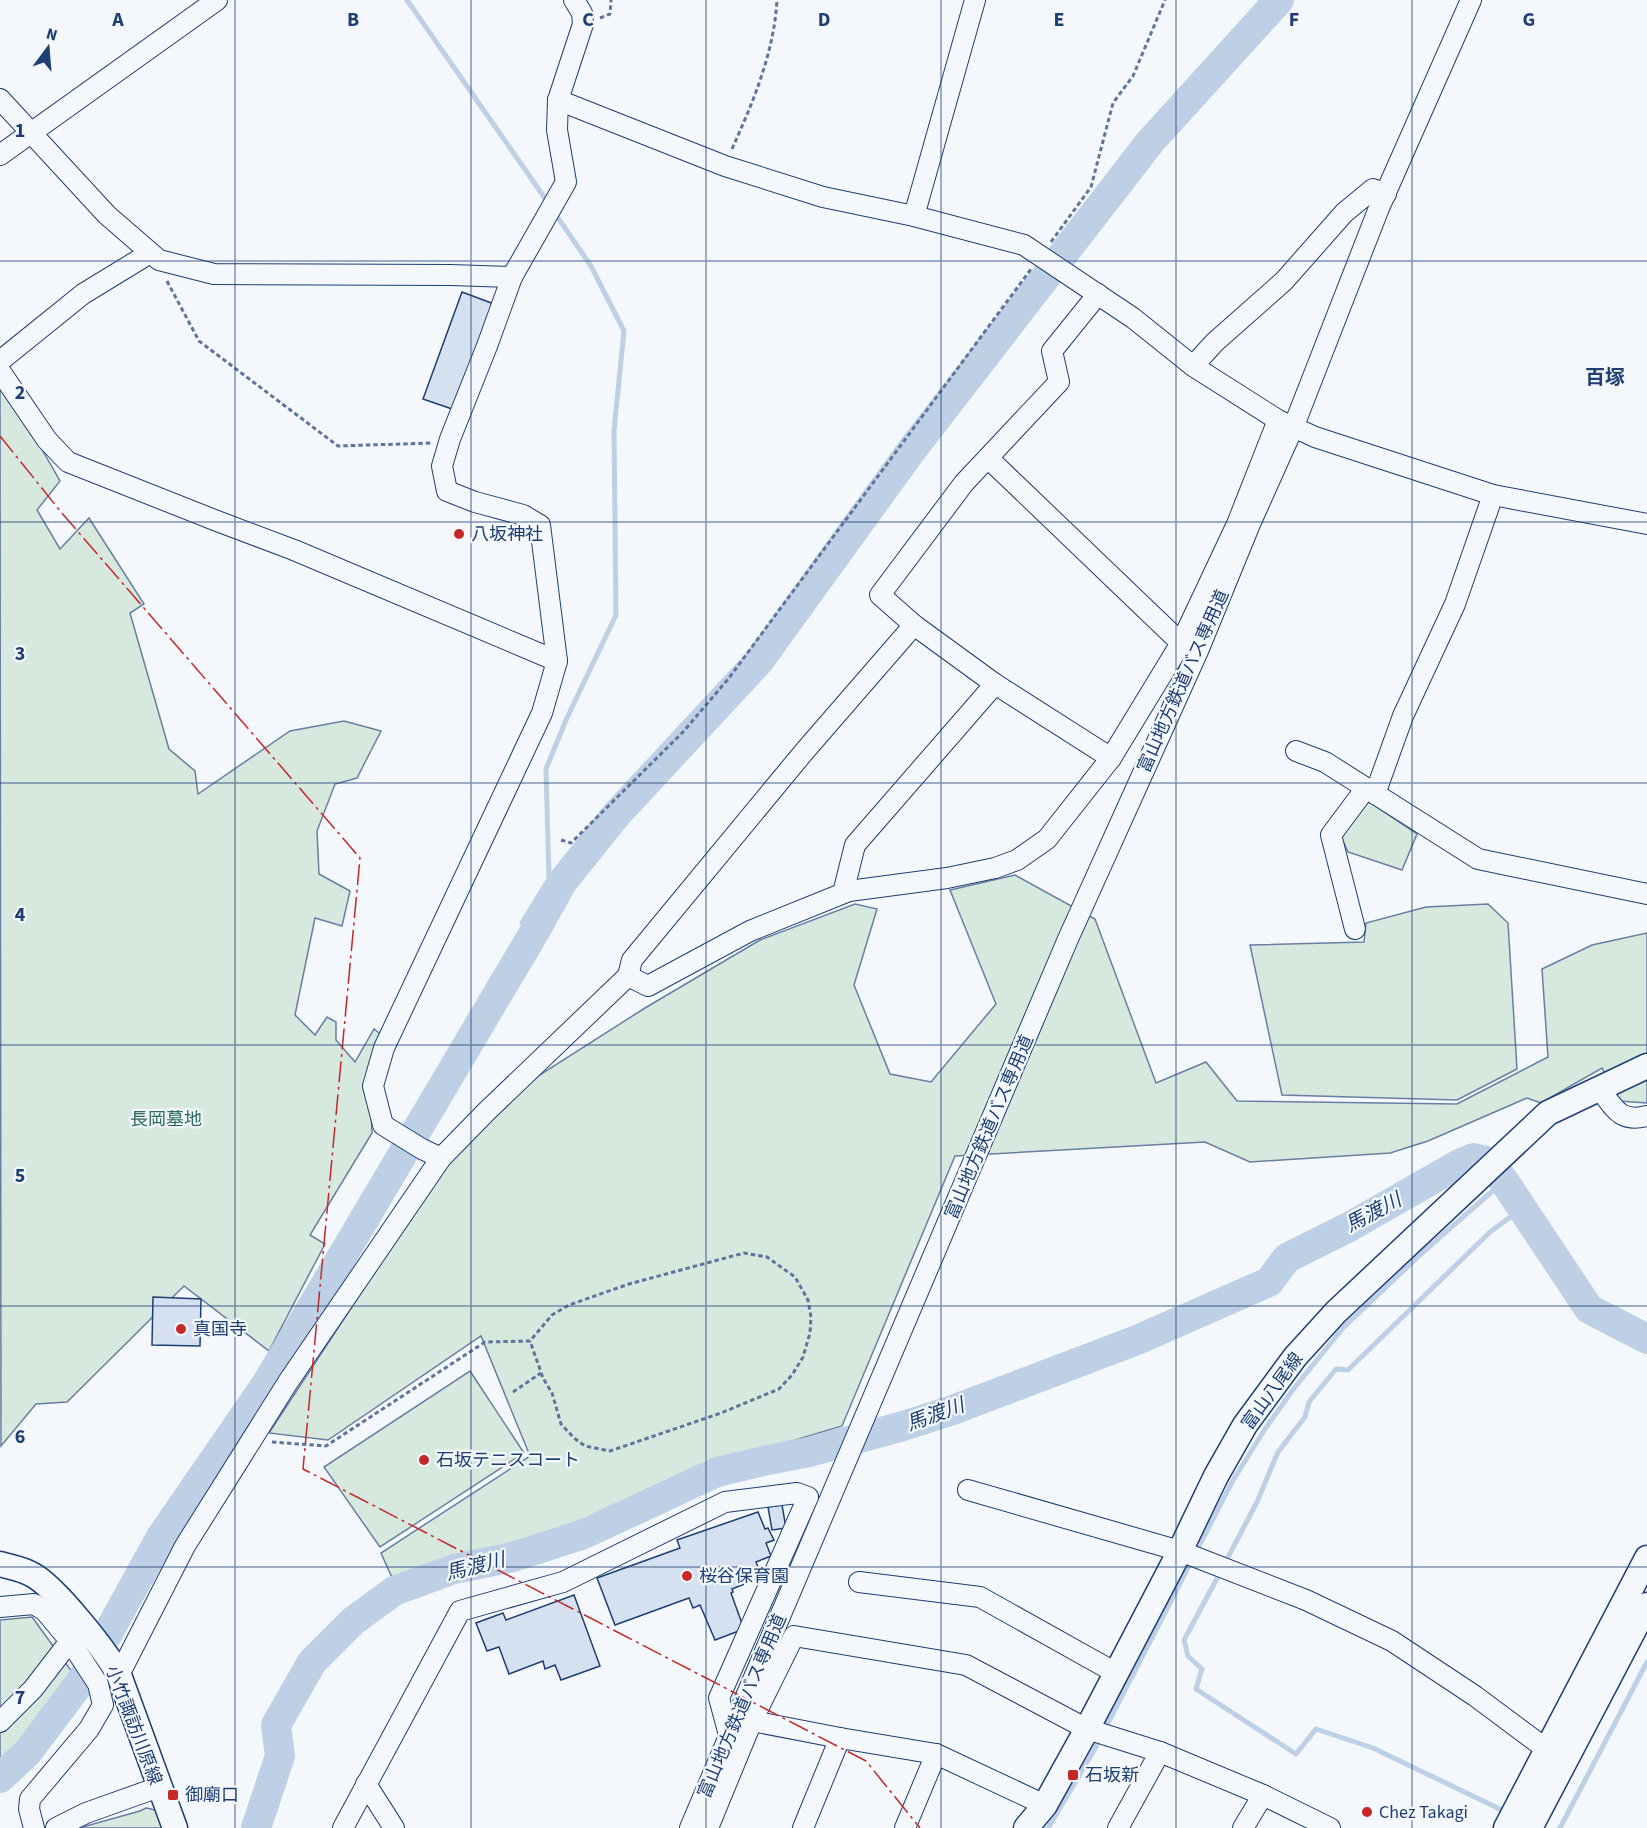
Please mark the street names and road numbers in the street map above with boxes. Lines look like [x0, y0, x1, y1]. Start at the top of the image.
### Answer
street label: 富山地方鉄道バス専用道 [1132, 586, 1235, 777]
street label: 富山地方鉄道バス専用道 [939, 1031, 1040, 1223]
street label: 富山八尾線 [1236, 1348, 1309, 1435]
street label: 富山地方鉄道バス専用道 [692, 1610, 793, 1802]
street label: 小竹諏訪川原線 [99, 1662, 168, 1788]

